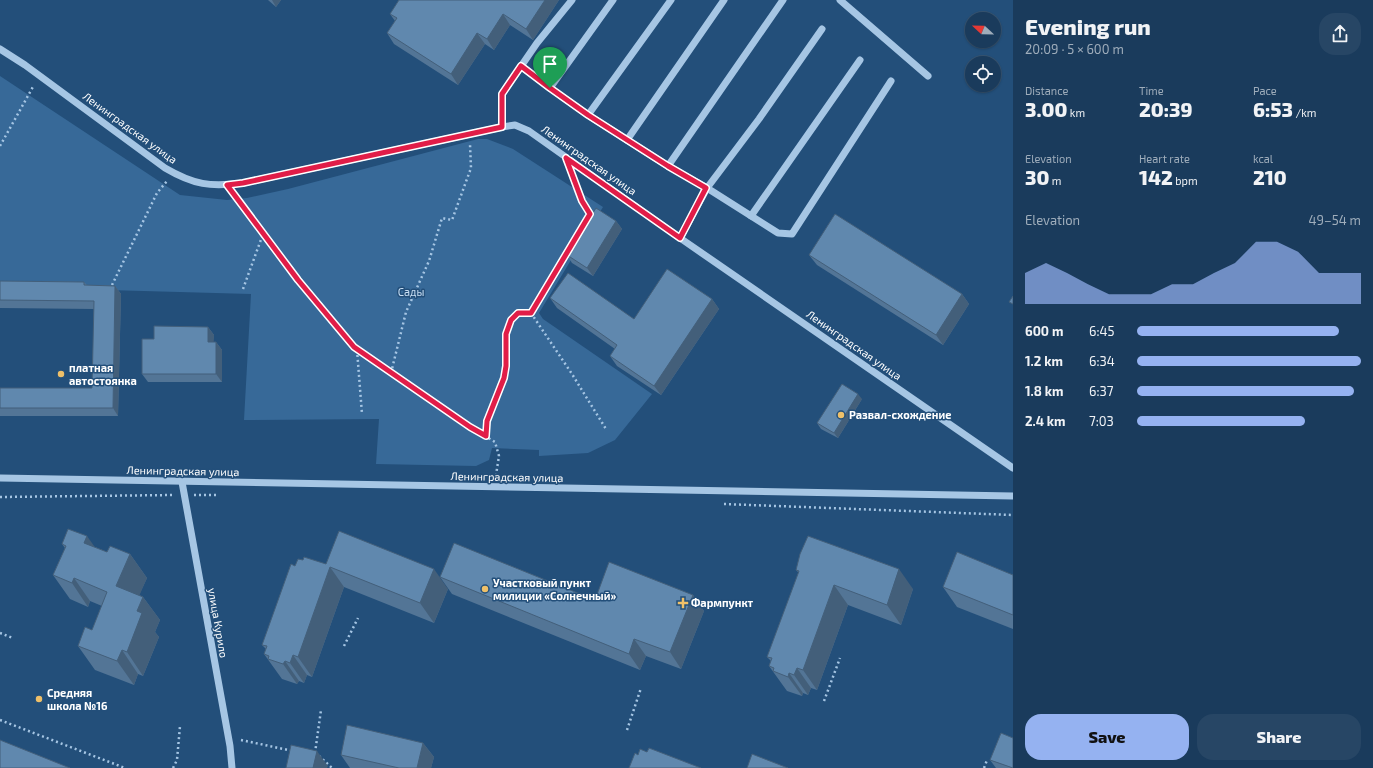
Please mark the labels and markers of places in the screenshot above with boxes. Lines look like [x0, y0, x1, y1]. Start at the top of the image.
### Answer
pin [533, 47, 567, 88]
place label: платная автостоянка [69, 361, 137, 387]
marker: платная автостоянка [56, 369, 66, 379]
place label: Развал-схождение [849, 408, 951, 421]
marker: Развал-схождение [836, 410, 846, 420]
place label: Участковый пункт милиции «Солнечный» [493, 576, 616, 602]
marker: Участковый пункт милиции «Солнечный» [480, 584, 490, 594]
place label: Фармпункт [691, 596, 754, 609]
marker: Фармпункт [678, 598, 688, 608]
place label: Средняя школа №16 [47, 686, 108, 712]
marker: Средняя школа №16 [34, 694, 44, 704]

